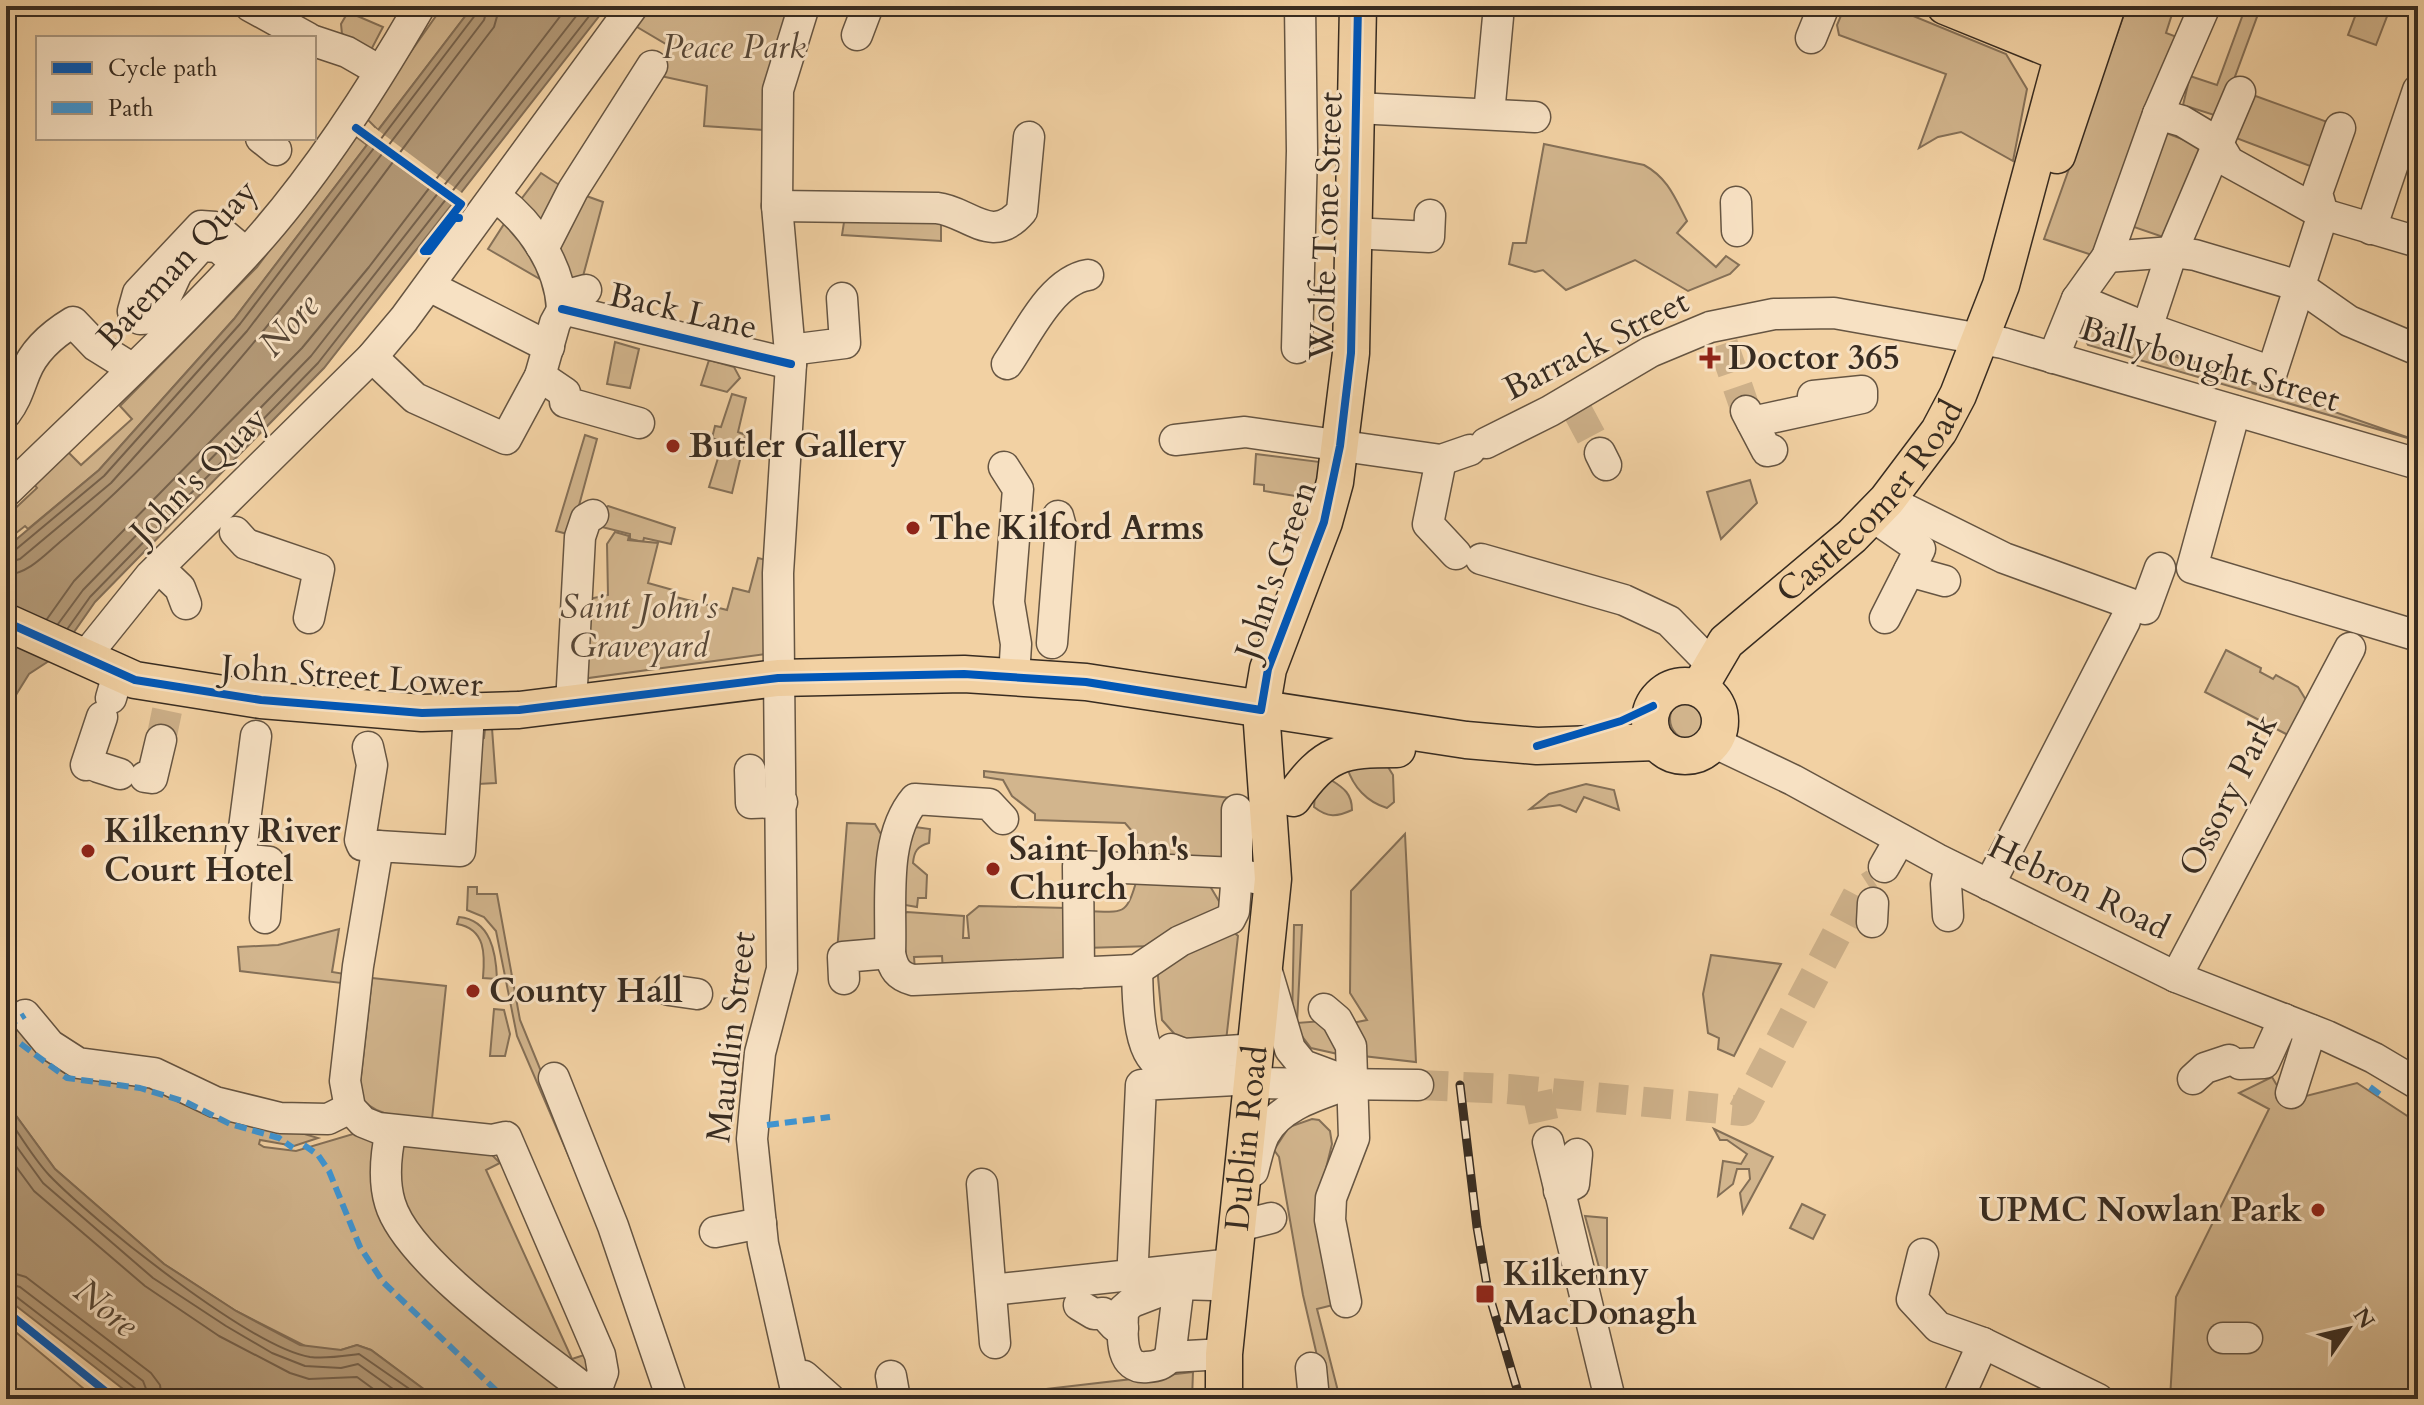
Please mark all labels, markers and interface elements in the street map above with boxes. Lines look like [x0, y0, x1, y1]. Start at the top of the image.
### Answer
park label: Peace Park [662, 24, 806, 70]
legend [36, 36, 316, 140]
text: Cycle path [108, 52, 217, 85]
street label: Wolfe Tone Street [1298, 91, 1354, 362]
text: Path [108, 92, 153, 125]
street label: Bateman Quay [86, 169, 268, 359]
street label: Back Lane [604, 272, 762, 350]
street label: Barrack Street [1496, 279, 1697, 411]
water label: Nore [248, 282, 331, 367]
street label: Ballybought Street [2075, 305, 2345, 423]
place label: Doctor 365 [1728, 335, 1900, 381]
marker: Doctor 365 [1699, 347, 1721, 369]
street label: Castlecomer Road [1766, 392, 1974, 613]
street label: John's Quay [117, 396, 278, 557]
place label: Butler Gallery [689, 423, 906, 469]
marker: Butler Gallery [664, 437, 682, 455]
street label: John's Green [1222, 475, 1328, 670]
place label: The Kilford Arms [929, 505, 1204, 551]
marker: The Kilford Arms [904, 519, 922, 537]
park label: Saint John's Graveyard [560, 584, 718, 669]
street label: John Street Lower [215, 644, 485, 708]
street label: Ossory Park [2168, 706, 2289, 884]
place label: Kilkenny River Court Hotel [104, 808, 341, 893]
street label: Hebron Road [1981, 823, 2177, 951]
place label: Saint John's Church [1009, 826, 1189, 911]
marker: Kilkenny River Court Hotel [79, 842, 97, 860]
marker: Saint John's Church [984, 860, 1002, 878]
street label: Maudlin Street [695, 929, 767, 1145]
place label: County Hall [489, 968, 683, 1014]
marker: County Hall [464, 982, 482, 1000]
street label: Dublin Road [1214, 1043, 1279, 1233]
place label: UPMC Nowlan Park [1979, 1187, 2303, 1233]
marker: UPMC Nowlan Park [2309, 1201, 2327, 1219]
place label: Kilkenny MacDonagh [1503, 1251, 1697, 1336]
water label: Nore [64, 1267, 149, 1350]
marker: Kilkenny MacDonagh [1474, 1283, 1496, 1305]
north arrow [2308, 1289, 2388, 1369]
text: N [2346, 1302, 2382, 1335]

